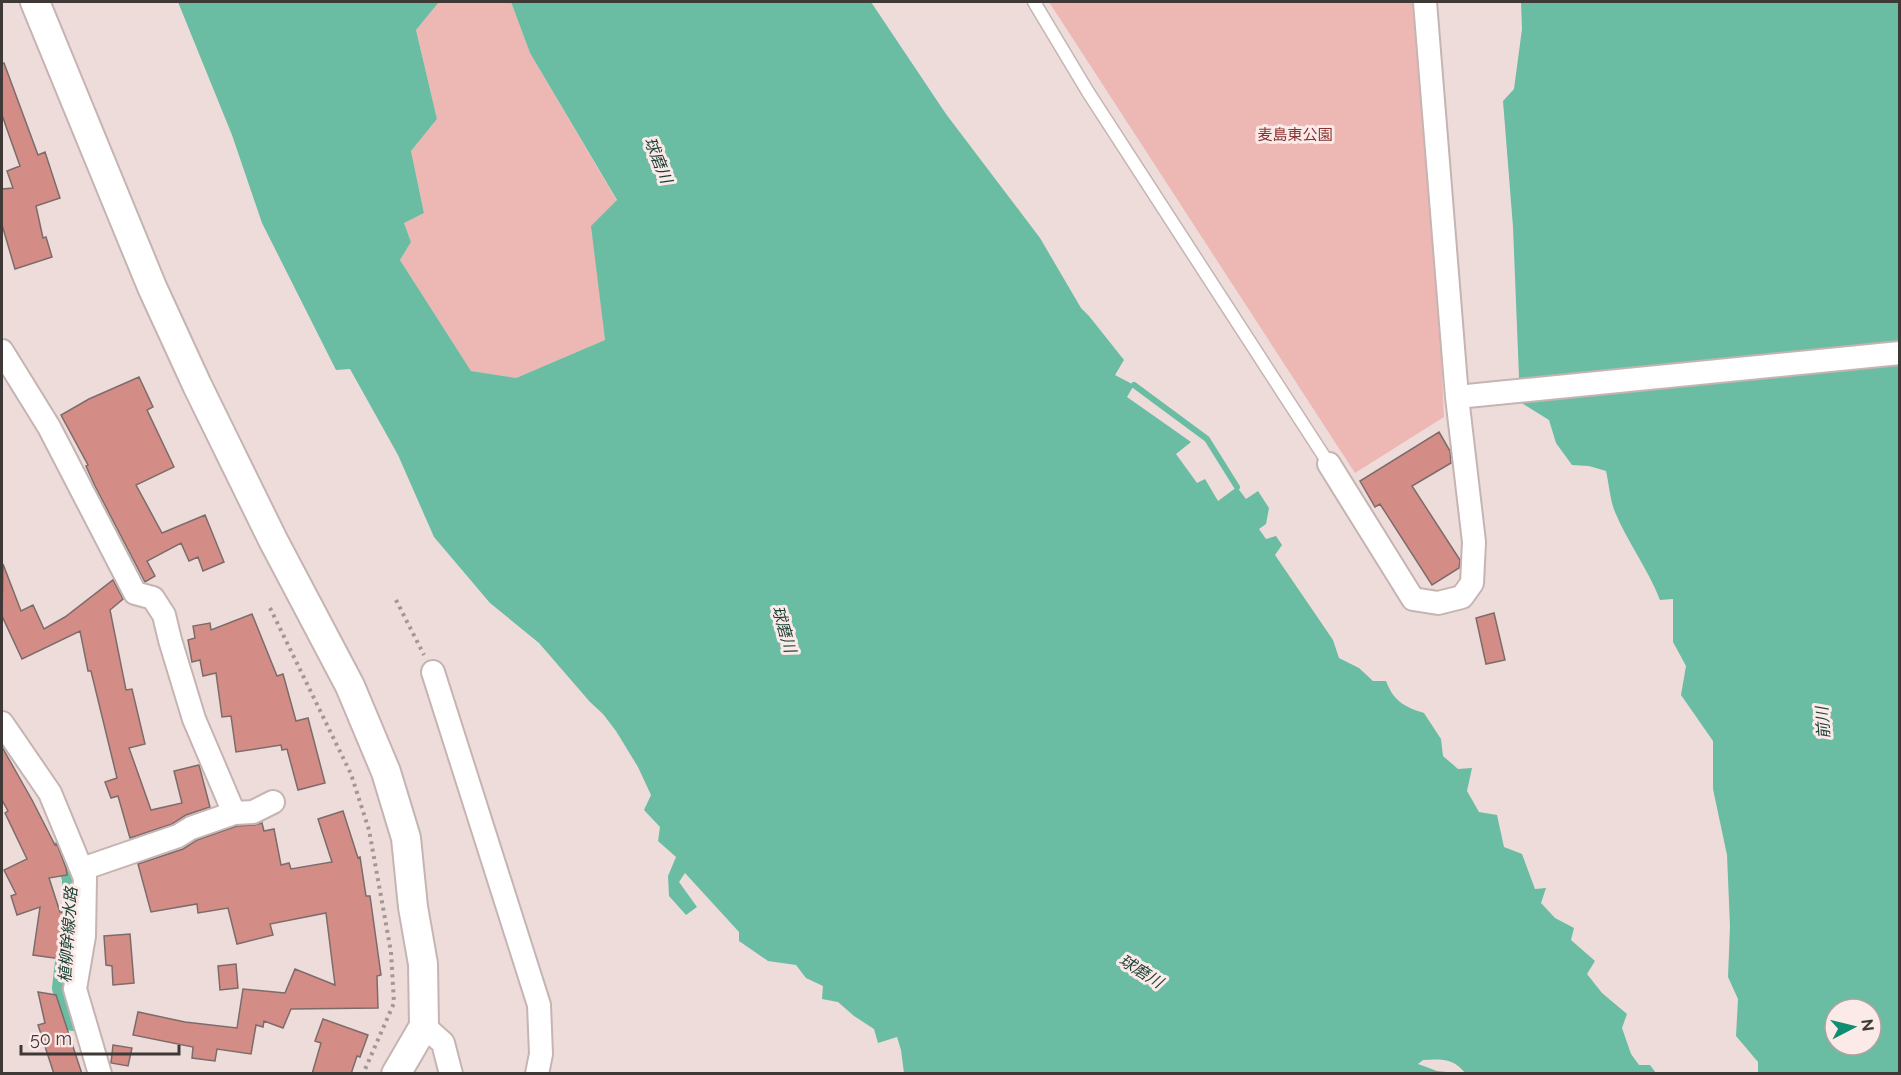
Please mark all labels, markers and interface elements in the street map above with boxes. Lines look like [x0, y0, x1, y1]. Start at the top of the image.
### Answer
park label: 麦島東公園 [1257, 126, 1333, 144]
water label: 球磨川 [640, 134, 677, 188]
water label: 球磨川 [768, 603, 800, 657]
water label: 前川 [1812, 704, 1834, 740]
water label: 植柳幹線水路 [55, 884, 81, 984]
water label: 球磨川 [1116, 950, 1168, 993]
north arrow [1823, 997, 1883, 1057]
scale bar [21, 1018, 178, 1056]
text: N [1857, 1018, 1878, 1032]
text: 50 m [30, 1028, 72, 1049]

